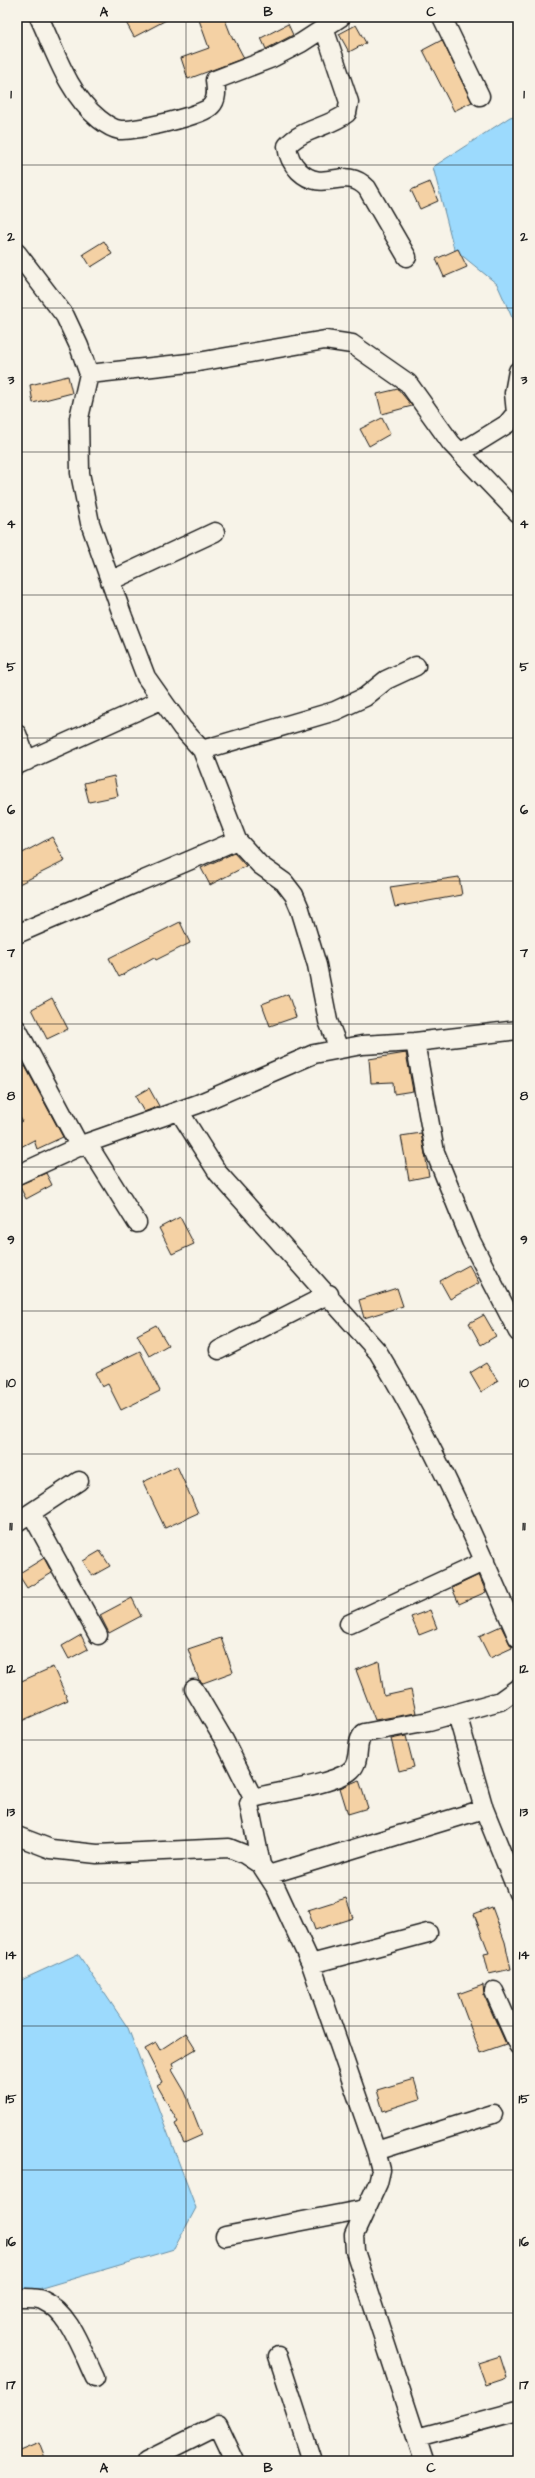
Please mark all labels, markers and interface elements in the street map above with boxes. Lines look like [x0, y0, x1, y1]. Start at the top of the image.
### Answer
text: A [100, 3, 109, 21]
text: B [263, 3, 273, 21]
text: C [426, 3, 436, 21]
text: 1 [10, 85, 12, 103]
text: 1 [523, 85, 525, 103]
text: 2 [6, 228, 15, 246]
text: 2 [519, 228, 528, 246]
text: 3 [7, 371, 15, 389]
text: 3 [520, 371, 528, 389]
text: 4 [7, 515, 16, 533]
text: 4 [520, 515, 529, 533]
text: 5 [6, 658, 16, 676]
text: 5 [519, 658, 529, 676]
text: 6 [7, 801, 16, 819]
text: 6 [520, 801, 529, 819]
text: 7 [6, 944, 16, 962]
text: 7 [519, 944, 529, 962]
text: 8 [7, 1087, 16, 1105]
text: 8 [520, 1087, 529, 1105]
text: 9 [7, 1231, 15, 1249]
text: 9 [520, 1231, 528, 1249]
text: 10 [6, 1374, 17, 1392]
text: 10 [519, 1374, 530, 1392]
text: 11 [9, 1517, 13, 1535]
text: 11 [522, 1517, 526, 1535]
text: 12 [6, 1660, 16, 1678]
text: 12 [519, 1660, 529, 1678]
text: 13 [7, 1803, 16, 1821]
text: 13 [520, 1803, 529, 1821]
text: 14 [6, 1946, 16, 1964]
text: 14 [519, 1946, 529, 1964]
text: 15 [6, 2090, 17, 2108]
text: 15 [519, 2090, 530, 2108]
text: 16 [6, 2233, 17, 2251]
text: 16 [519, 2233, 530, 2251]
text: 17 [6, 2376, 17, 2394]
text: 17 [519, 2376, 530, 2394]
text: A [100, 2459, 109, 2477]
text: B [263, 2459, 273, 2477]
text: C [426, 2459, 436, 2477]

